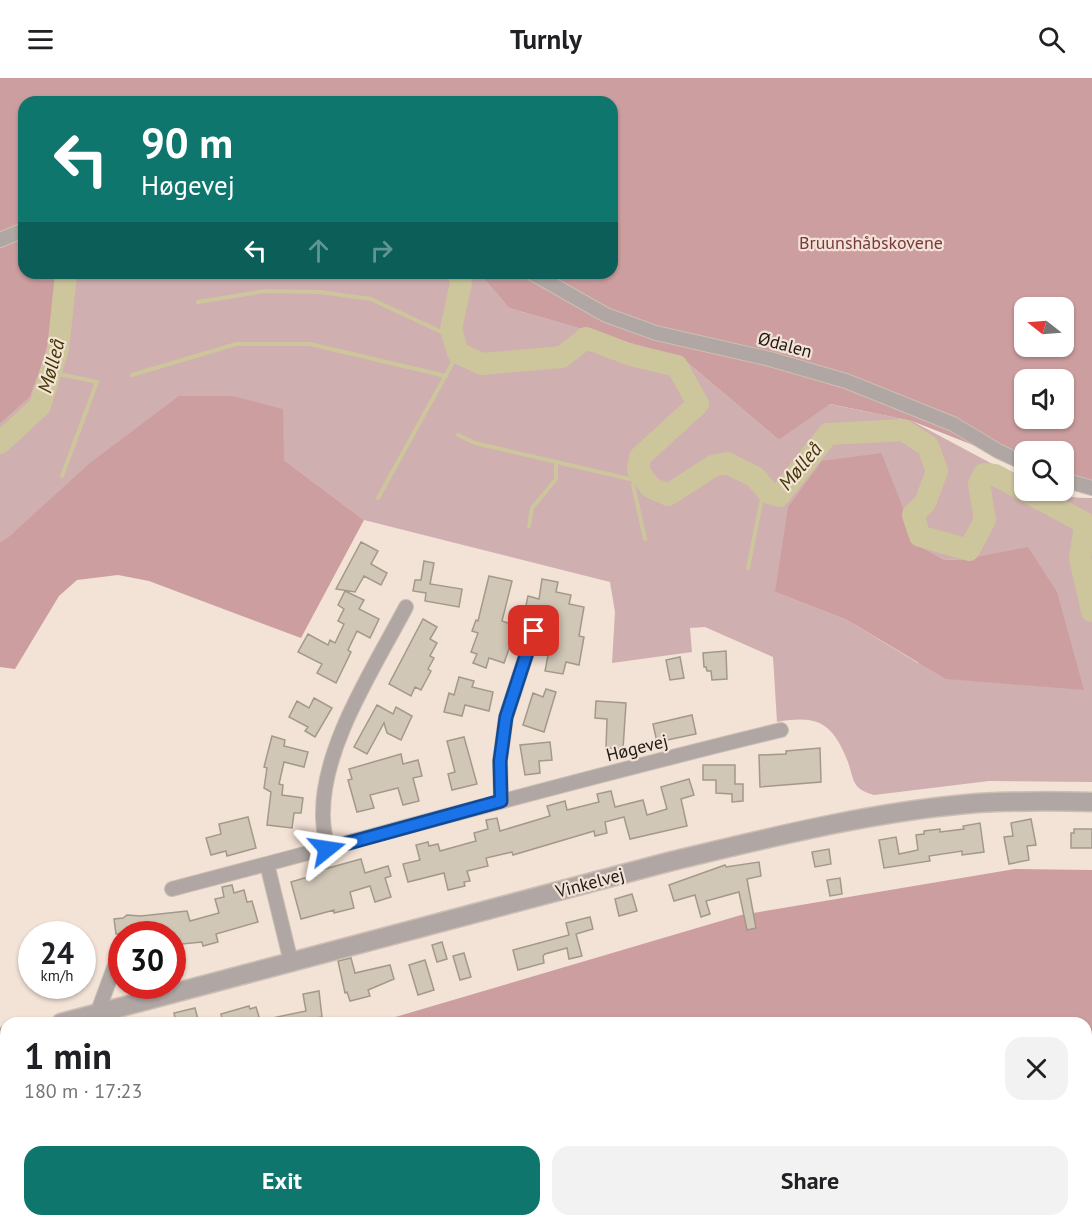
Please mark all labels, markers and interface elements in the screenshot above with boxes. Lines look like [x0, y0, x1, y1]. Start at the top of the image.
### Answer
text: Turnly [510, 22, 582, 56]
icon: menu [24, 23, 57, 56]
icon: search [1035, 23, 1068, 56]
text: 90 m [141, 115, 233, 170]
icon: left [42, 120, 120, 198]
text: Høgevej [141, 168, 235, 202]
park label: Bruunshåbskovene [799, 231, 943, 254]
icon: left [239, 234, 272, 267]
icon: ahead [302, 234, 335, 267]
icon: right [365, 234, 398, 267]
north arrow [1014, 297, 1074, 357]
map controls [1014, 297, 1074, 501]
street label: Ødalen [756, 326, 815, 363]
water label: Mølleå [31, 336, 71, 396]
button: sound [1014, 369, 1074, 429]
water label: Mølleå [772, 436, 828, 495]
button: search [1014, 441, 1074, 501]
pin [508, 605, 559, 656]
icon: arrive [517, 614, 550, 647]
street label: Høgevej [604, 729, 670, 766]
position arrow [295, 817, 359, 881]
street label: Vinkelvej [552, 862, 627, 903]
speed limit sign: 30 [108, 921, 186, 999]
text: 24 [40, 933, 74, 972]
text: km/h [41, 966, 73, 985]
text: 1 min [24, 1032, 112, 1079]
button: close [1005, 1037, 1068, 1100]
text: 180 m · 17:23 [24, 1078, 142, 1104]
button: Exit [24, 1146, 540, 1215]
button: Share [552, 1146, 1068, 1215]

